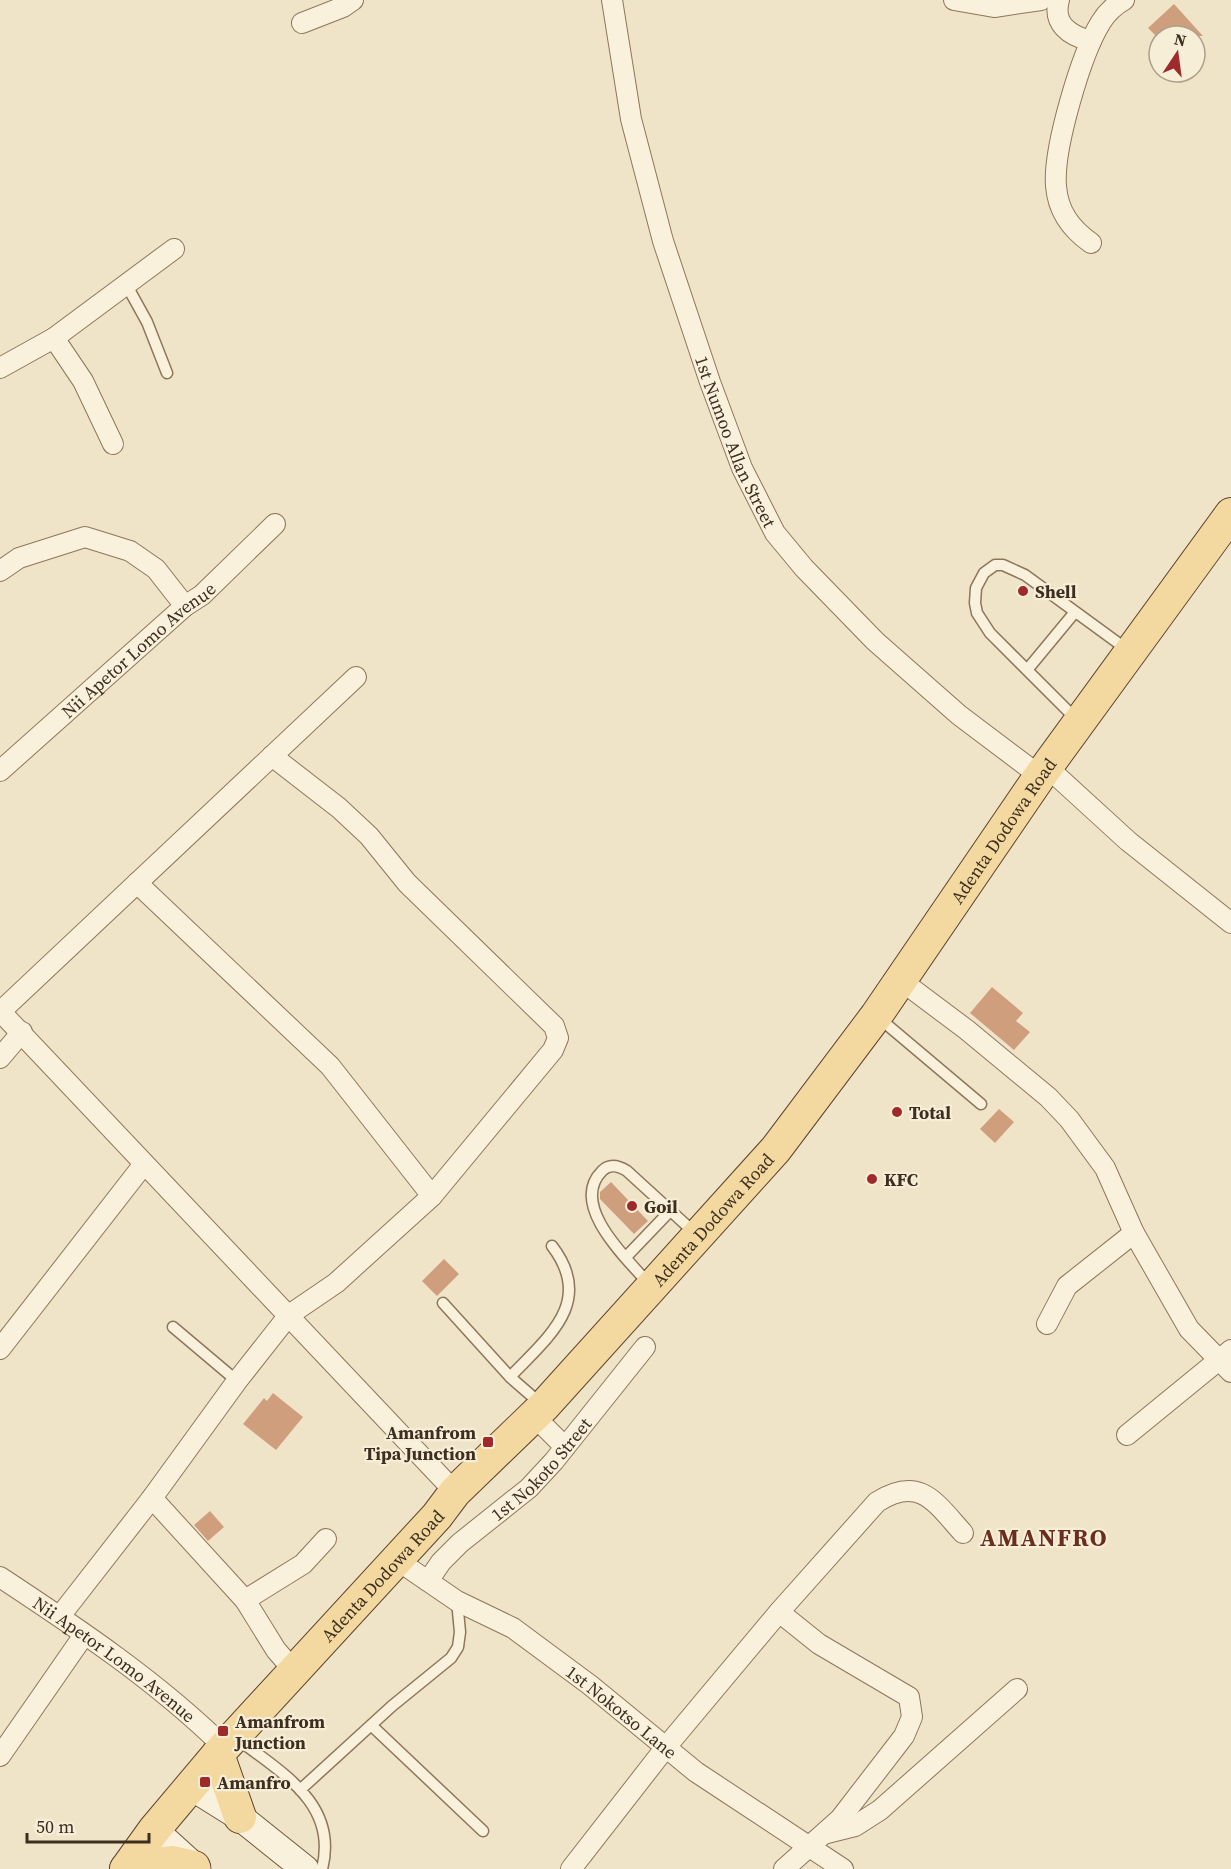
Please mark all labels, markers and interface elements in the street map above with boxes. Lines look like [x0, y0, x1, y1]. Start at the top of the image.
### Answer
north arrow [1147, 24, 1207, 84]
text: N [1172, 27, 1189, 51]
street label: 1st Numoo Allan Street [690, 352, 783, 532]
street label: Nii Apetor Lomo Avenue [56, 576, 221, 723]
place label: Shell [1035, 579, 1077, 604]
marker: Shell [1016, 584, 1030, 598]
street label: Adenta Dodowa Road [944, 753, 1062, 908]
place label: Total [909, 1100, 951, 1125]
marker: Total [890, 1105, 904, 1119]
street label: Adenta Dodowa Road [646, 1147, 779, 1291]
place label: KFC [884, 1167, 918, 1192]
marker: KFC [865, 1172, 879, 1186]
place label: Goil [644, 1194, 678, 1219]
marker: Goil [625, 1199, 639, 1213]
street label: 1st Nokoto Street [485, 1412, 597, 1526]
place label: Amanfrom Tipa Junction [364, 1420, 476, 1466]
marker: Amanfrom Tipa Junction [481, 1435, 495, 1449]
street label: Adenta Dodowa Road [315, 1504, 450, 1647]
district label: AMANFRO [980, 1521, 1108, 1554]
street label: Nii Apetor Lomo Avenue [28, 1590, 201, 1728]
street label: 1st Nokotso Lane [561, 1659, 683, 1764]
place label: Amanfrom Junction [234, 1709, 325, 1755]
marker: Amanfrom Junction [216, 1724, 230, 1738]
place label: Amanfro [217, 1770, 291, 1795]
marker: Amanfro [198, 1775, 212, 1789]
scale bar [27, 1806, 148, 1844]
text: 50 m [36, 1814, 74, 1839]

